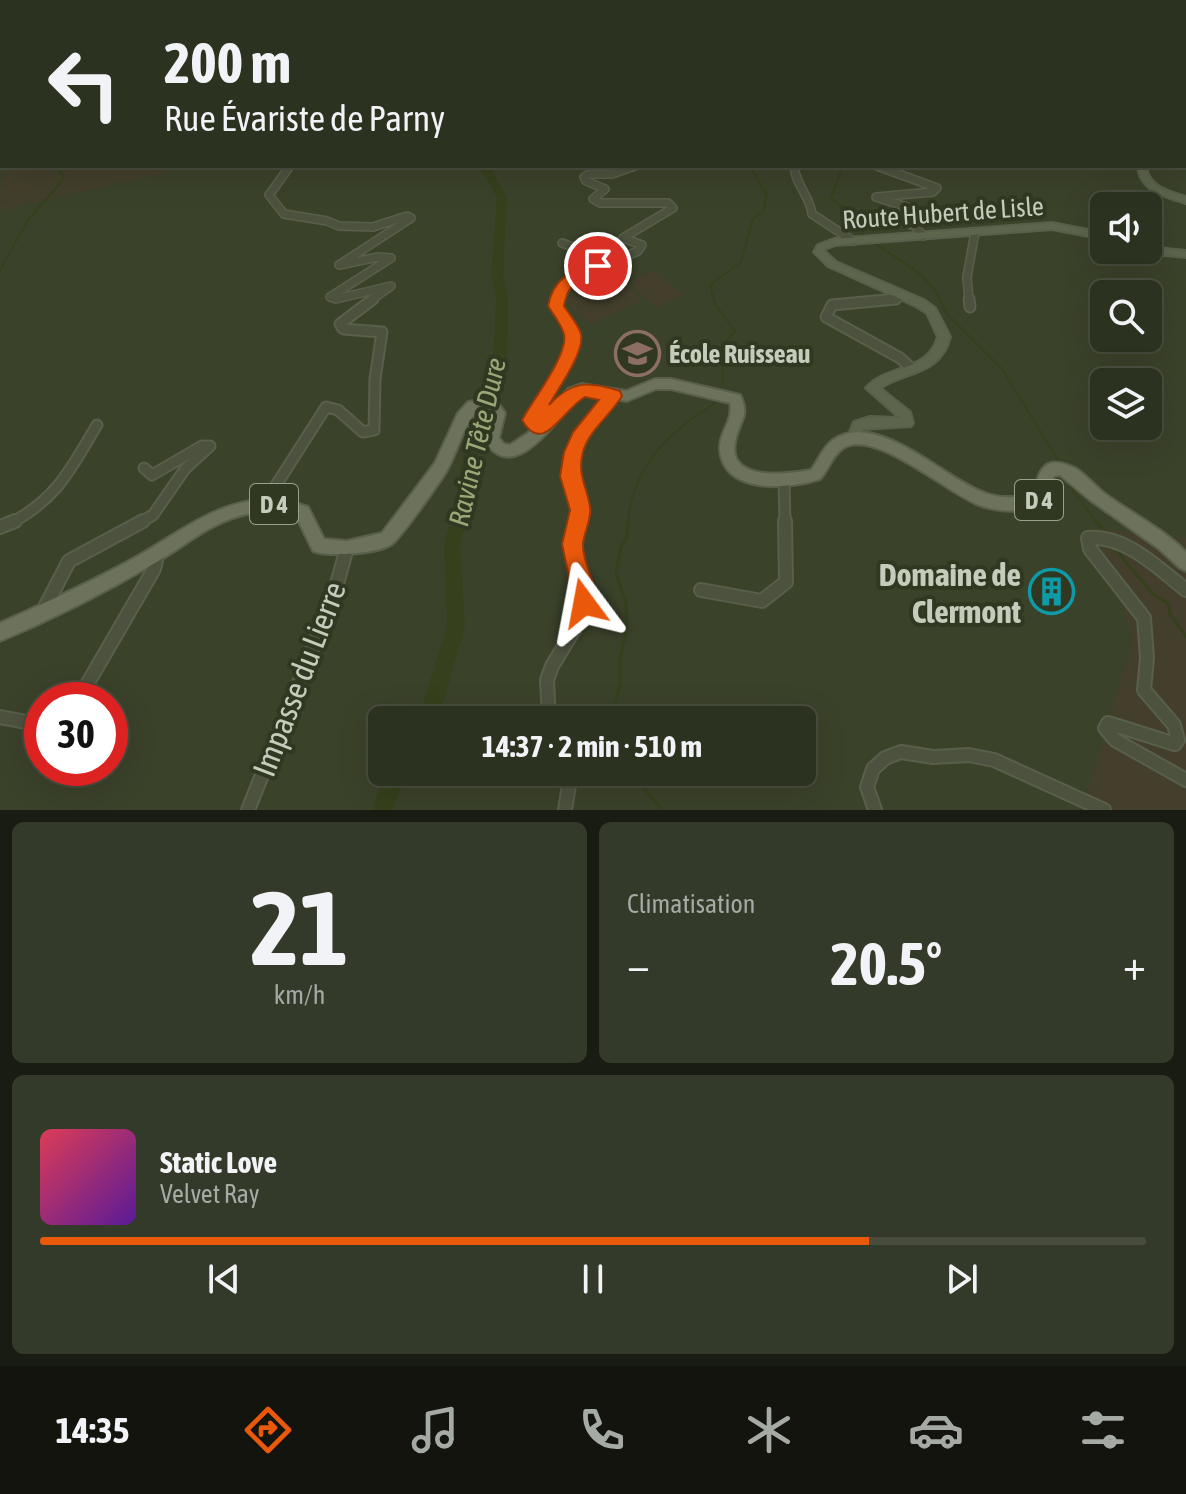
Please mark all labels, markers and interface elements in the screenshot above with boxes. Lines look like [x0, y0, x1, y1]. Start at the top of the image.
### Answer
text: 200 m [164, 31, 291, 95]
icon: left [32, 32, 136, 136]
text: Rue Évariste de Parny [164, 97, 445, 139]
street label: Route Hubert de Lisle [841, 191, 1045, 235]
map controls [1090, 192, 1162, 440]
button: sound [1090, 192, 1162, 264]
pin [564, 232, 632, 300]
icon: arrive [576, 244, 620, 288]
button: search [1090, 280, 1162, 352]
school or university icon: École Ruisseau [614, 330, 662, 378]
place label: École Ruisseau [669, 339, 810, 369]
water label: Ravine Tête Dure [442, 355, 512, 529]
button: layers [1090, 368, 1162, 440]
road number: D 4 [1015, 480, 1063, 520]
road number: D 4 [250, 484, 298, 524]
place label: Domaine de Clermont [879, 556, 1022, 630]
position arrow [542, 561, 626, 645]
building icon: Domaine de Clermont [1028, 568, 1076, 616]
street label: Impasse du Lierre [245, 576, 353, 782]
speed limit sign: 30 [24, 682, 128, 786]
text: 14:37 · 2 min · 510 m [482, 729, 702, 763]
text: 21 [251, 868, 348, 987]
text: Climatisation [627, 889, 755, 919]
text: 20.5° [831, 929, 942, 998]
text: − [627, 939, 650, 989]
text: + [1123, 939, 1146, 989]
text: km/h [274, 980, 325, 1010]
text: Static Love [160, 1145, 277, 1179]
text: Velvet Ray [160, 1179, 260, 1209]
icon: previous [202, 1257, 246, 1301]
icon: pause [571, 1257, 615, 1301]
icon: next [940, 1257, 984, 1301]
icon: directions [240, 1402, 296, 1458]
icon: music [407, 1402, 463, 1458]
icon: phone [574, 1402, 630, 1458]
icon: climate [741, 1402, 797, 1458]
icon: car [908, 1402, 964, 1458]
icon: filters [1075, 1402, 1131, 1458]
text: 14:35 [55, 1409, 130, 1451]

